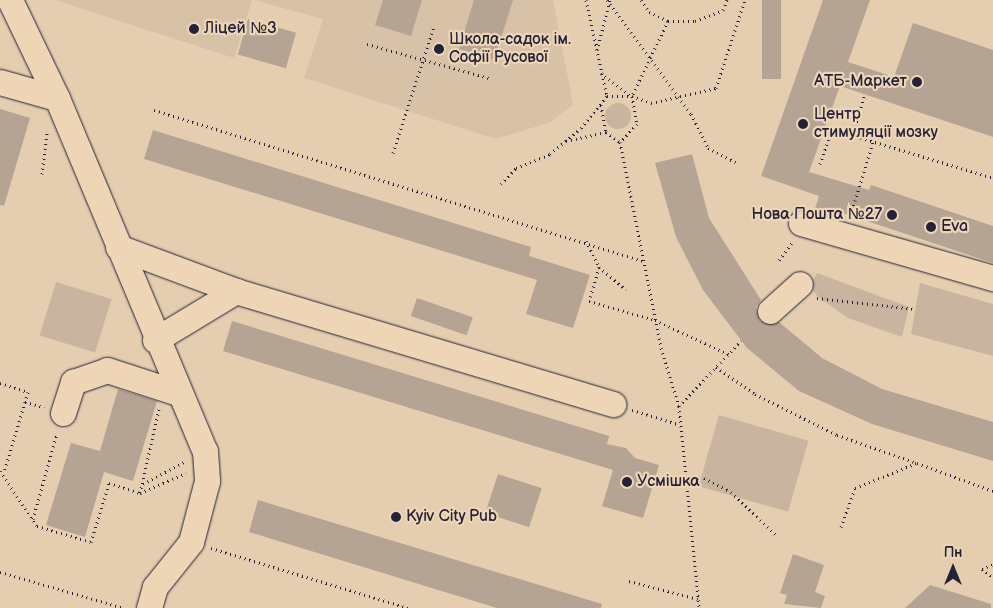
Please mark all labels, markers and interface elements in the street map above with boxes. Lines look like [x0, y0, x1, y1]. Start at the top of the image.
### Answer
place label: Ліцей №3 [204, 19, 277, 39]
marker: Ліцей №3 [188, 23, 200, 35]
place label: Школа-садок ім. Софії Русової [449, 30, 571, 68]
marker: Школа-садок ім. Софії Русової [433, 43, 445, 55]
place label: АТБ-Маркет [814, 72, 907, 92]
marker: АТБ-Маркет [911, 76, 923, 88]
place label: Центр стимуляції мозку [814, 105, 938, 143]
marker: Центр стимуляції мозку [796, 117, 810, 131]
place label: Нова Пошта №27 [752, 205, 882, 225]
marker: Нова Пошта №27 [886, 209, 898, 221]
place label: Eva [941, 217, 968, 237]
marker: Eva [925, 221, 937, 233]
place label: Усмішка [637, 472, 700, 492]
marker: Усмішка [621, 476, 633, 488]
place label: Kyiv City Pub [406, 507, 498, 527]
marker: Kyiv City Pub [390, 511, 402, 523]
north arrow [928, 543, 978, 593]
text: Пн [944, 544, 962, 561]

